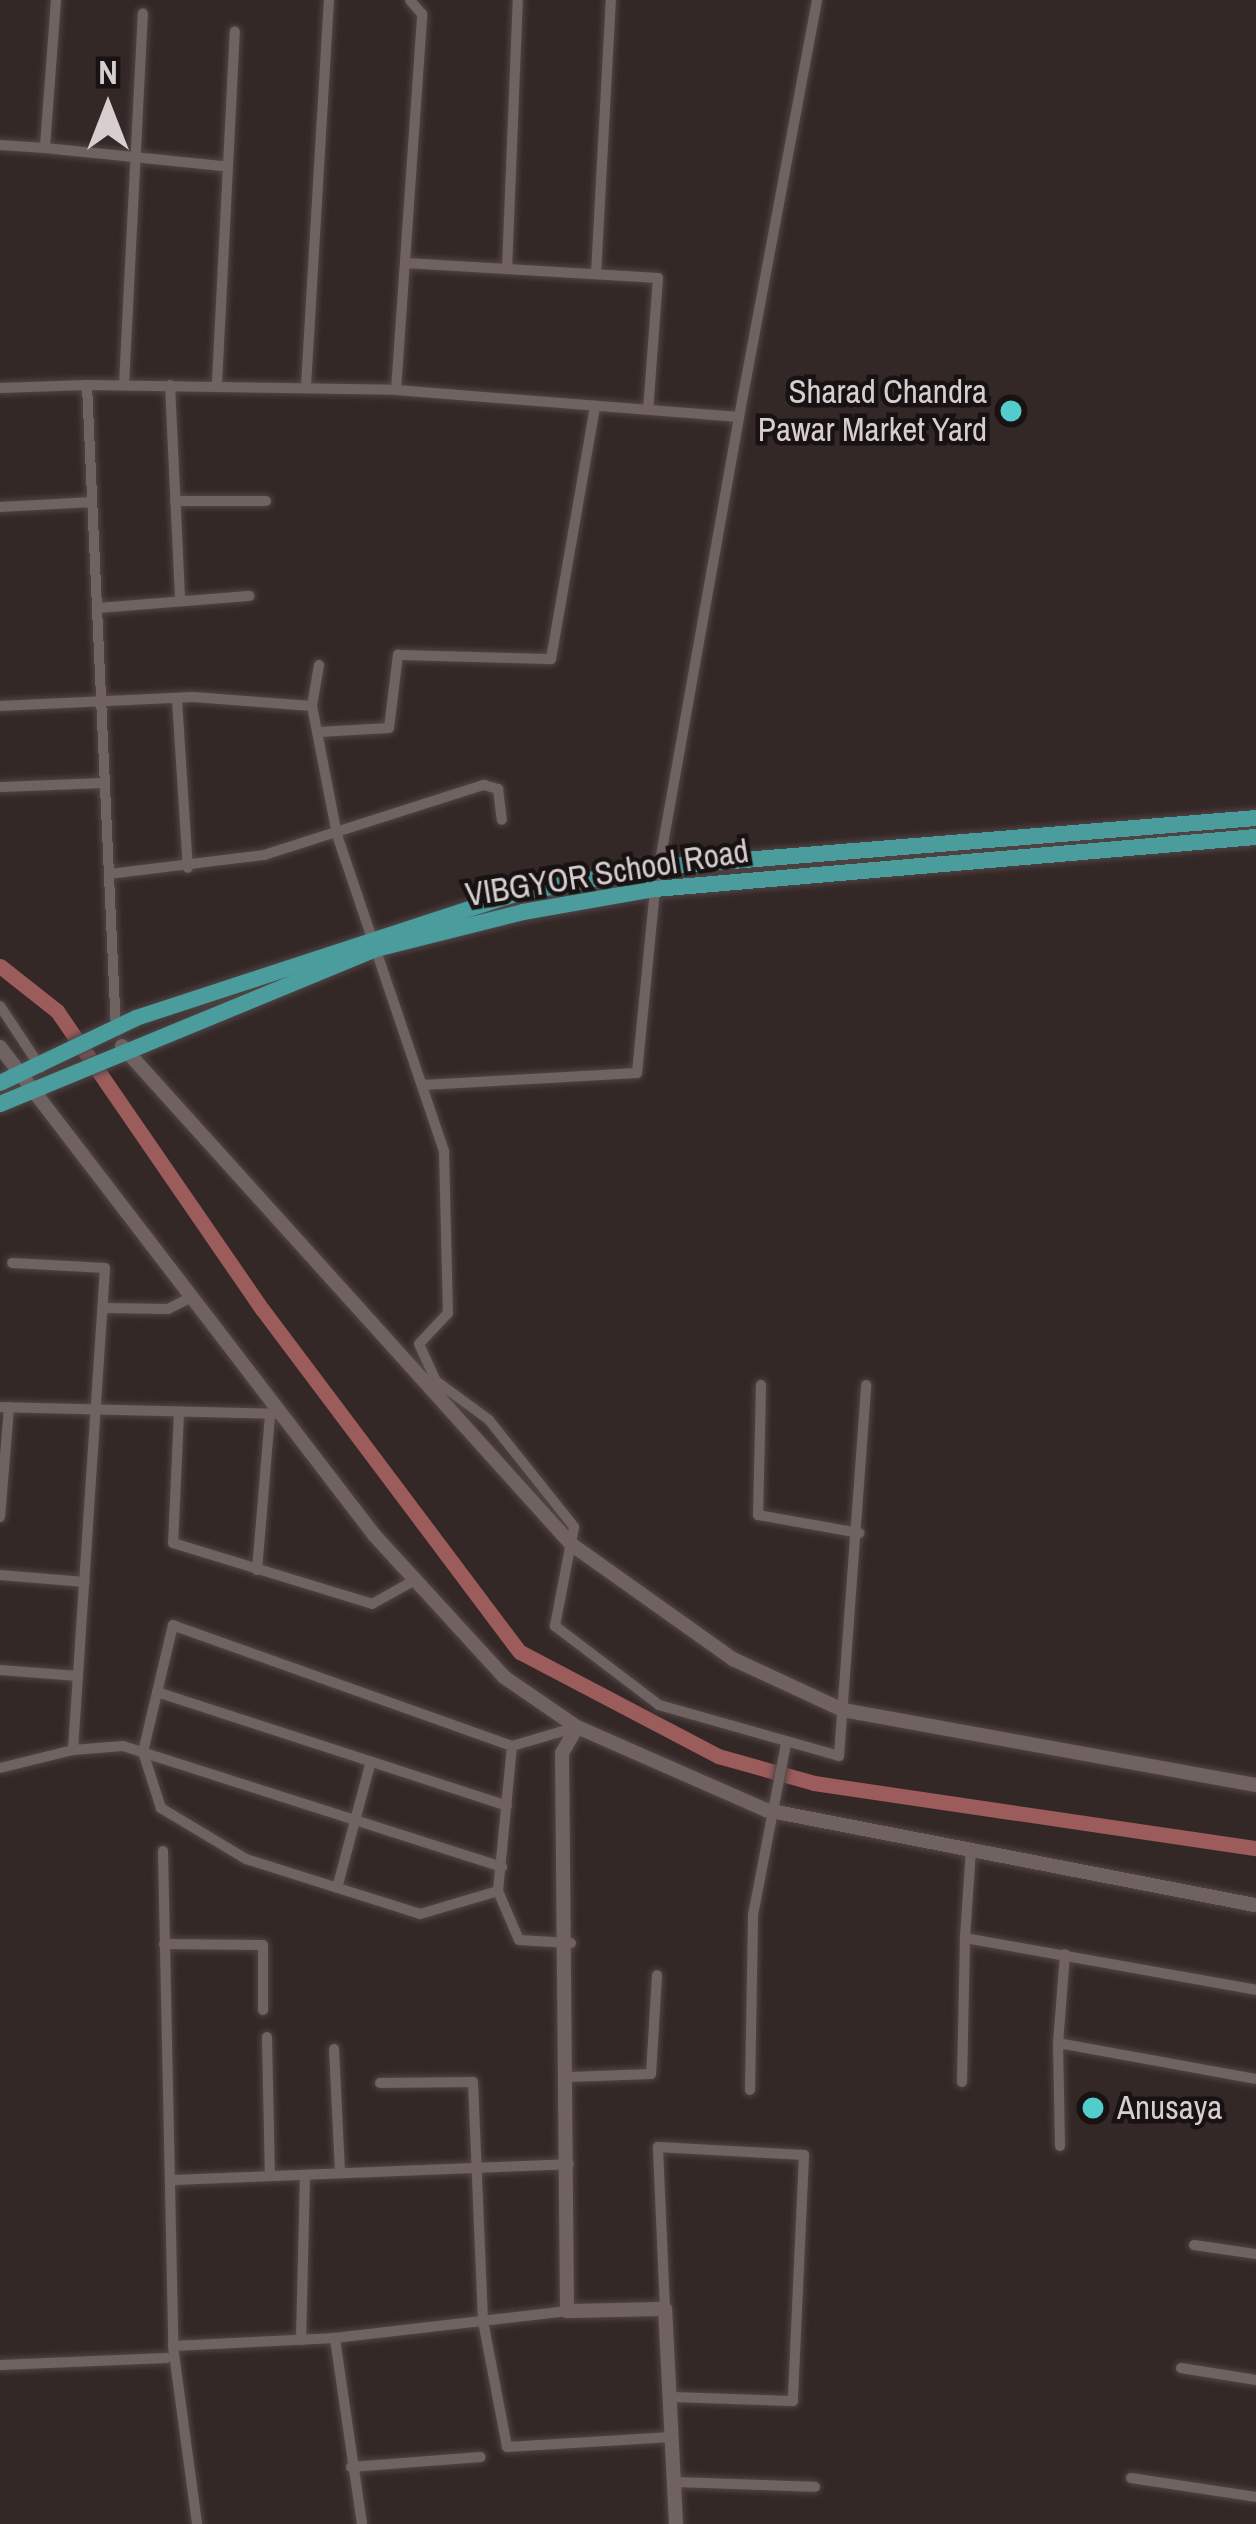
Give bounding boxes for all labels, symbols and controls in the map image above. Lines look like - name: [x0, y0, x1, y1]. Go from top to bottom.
- north arrow: [48, 48, 168, 168]
- text: N: [98, 50, 118, 94]
- place label: Sharad Chandra Pawar Market Yard: [757, 372, 987, 450]
- marker: Sharad Chandra Pawar Market Yard: [998, 398, 1024, 424]
- street label: VIBGYOR School Road: [463, 831, 751, 915]
- place label: Anusaya: [1117, 2088, 1222, 2128]
- marker: Anusaya: [1080, 2095, 1106, 2121]

